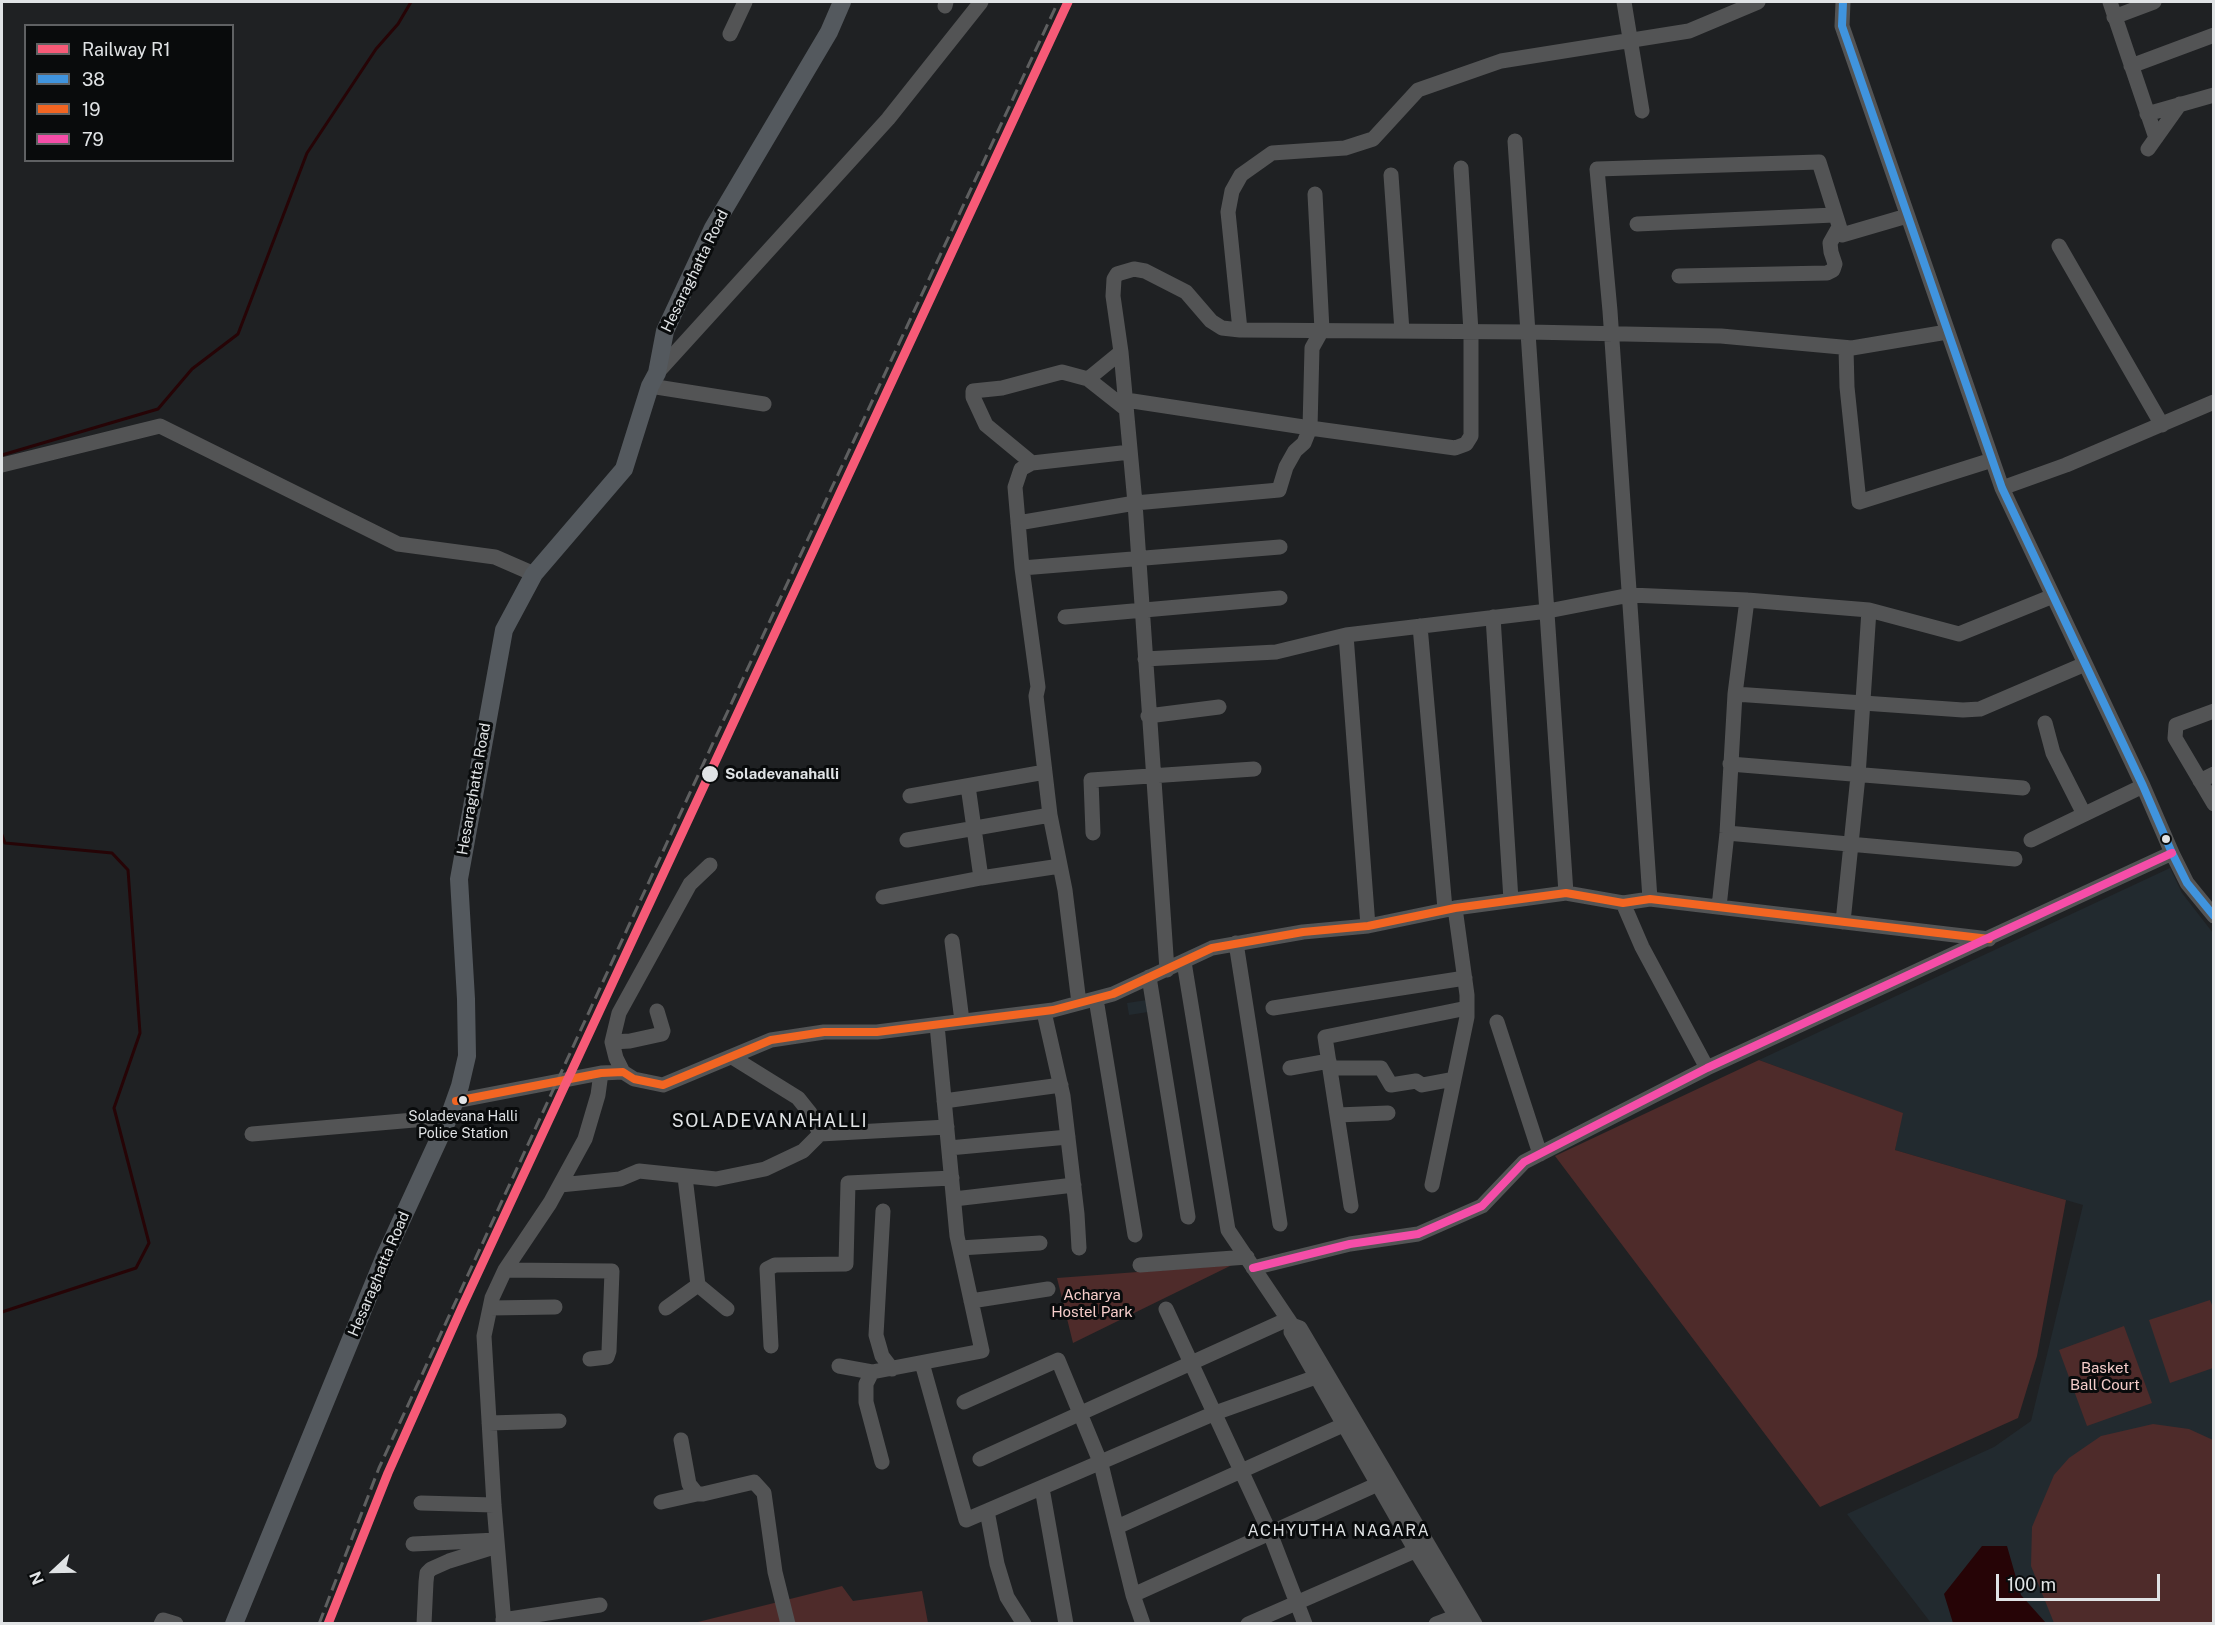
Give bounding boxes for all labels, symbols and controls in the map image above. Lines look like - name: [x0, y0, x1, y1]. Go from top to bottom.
- legend: [24, 24, 234, 162]
- text: Railway R1: [82, 39, 171, 60]
- text: 38: [82, 69, 105, 90]
- text: 19: [82, 99, 101, 120]
- text: 79: [82, 129, 104, 150]
- street label: Hesaraghatta Road: [658, 207, 732, 335]
- street label: Hesaraghatta Road: [454, 722, 494, 856]
- marker: Soladevanahalli: [700, 764, 720, 784]
- place label: Soladevanahalli: [725, 765, 839, 783]
- unlabelled marker: [2160, 833, 2172, 845]
- marker: Soladevana Halli Police Station: [457, 1094, 469, 1106]
- place label: Soladevana Halli Police Station: [408, 1109, 518, 1142]
- district label: SOLADEVANAHALLI: [672, 1110, 868, 1132]
- street label: Hesaraghatta Road: [345, 1209, 413, 1339]
- park label: Acharya Hostel Park: [1051, 1286, 1133, 1321]
- park label: Basket Ball Court: [2070, 1359, 2140, 1394]
- district label: ACHYUTHA NAGARA: [1248, 1521, 1430, 1541]
- north arrow: [24, 1541, 84, 1601]
- scale bar: [1999, 1562, 2162, 1600]
- text: N: [26, 1569, 48, 1587]
- text: 100 m: [2007, 1574, 2056, 1595]

